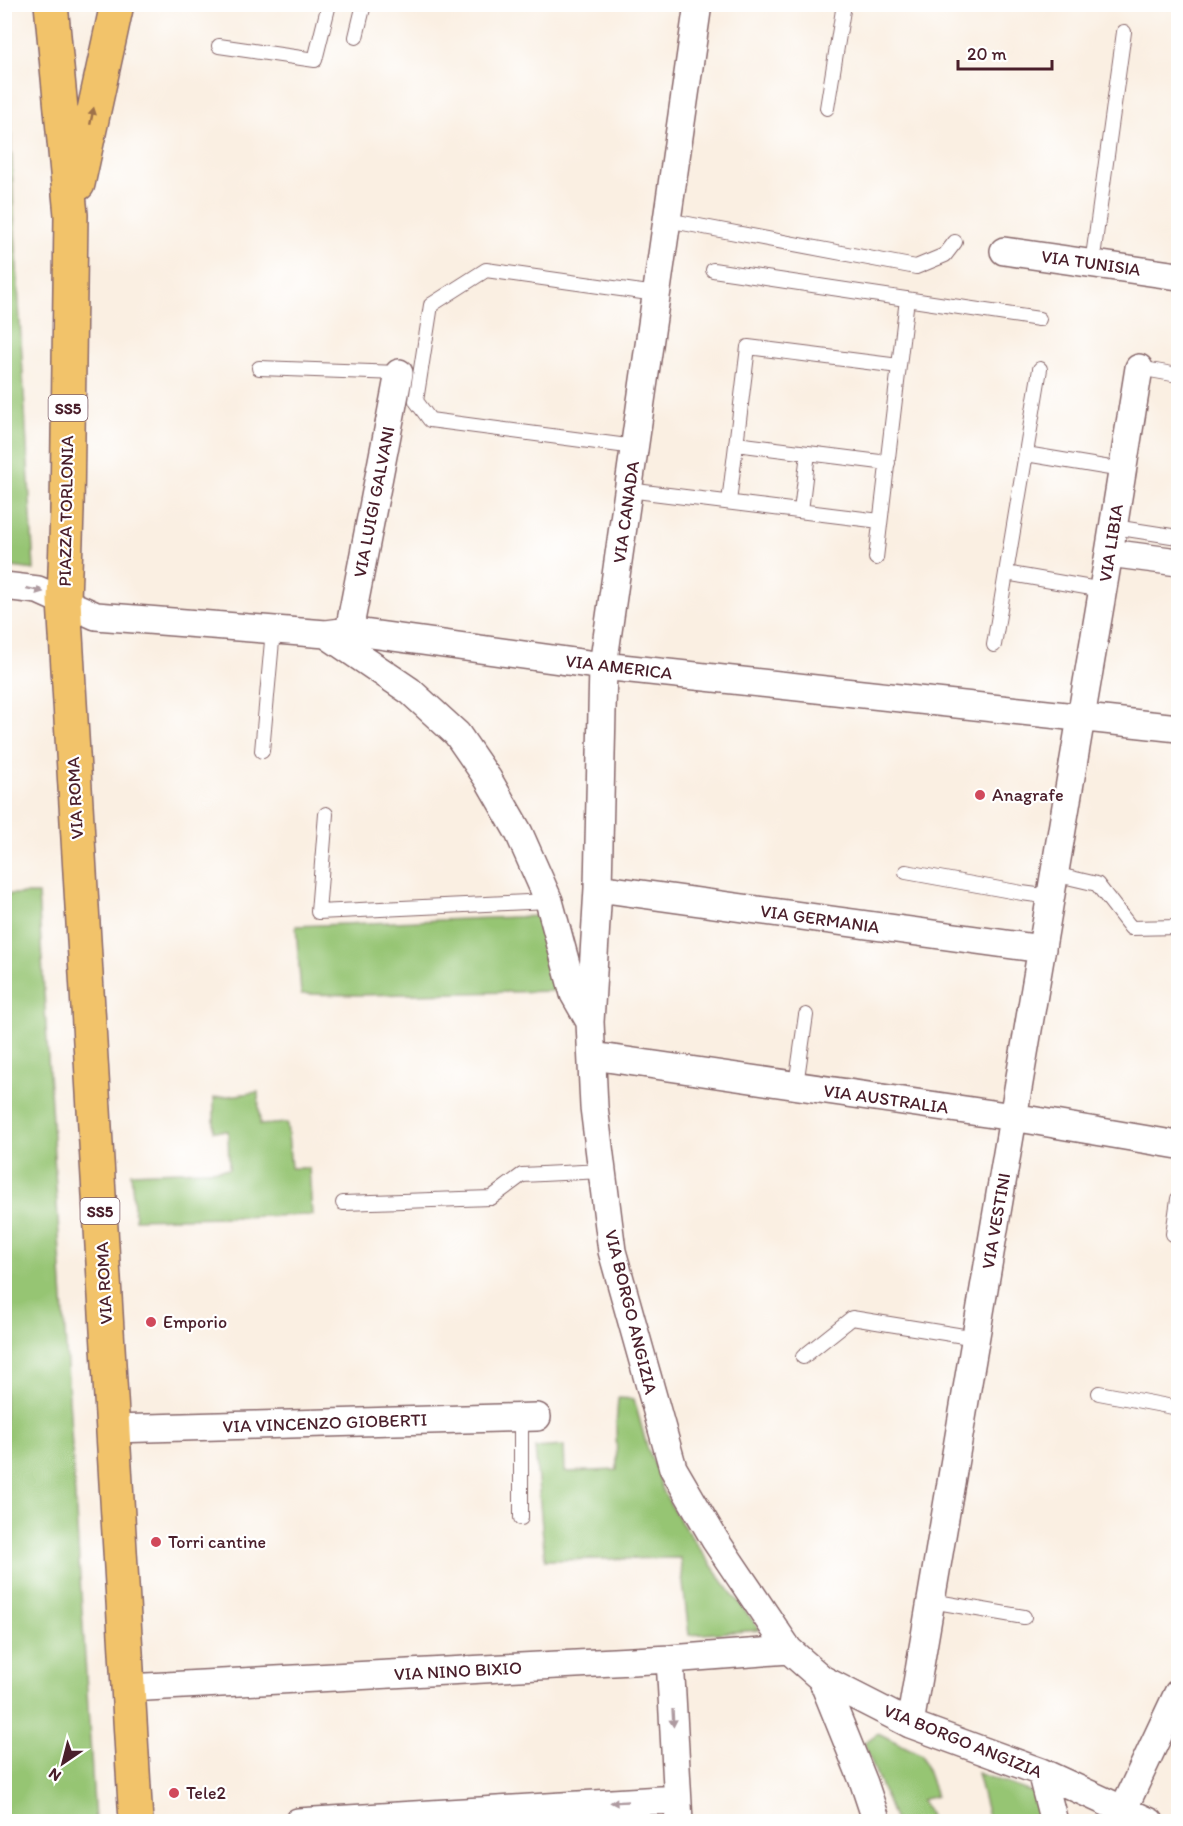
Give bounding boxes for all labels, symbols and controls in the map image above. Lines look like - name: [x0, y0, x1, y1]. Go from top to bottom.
- scale bar: [958, 33, 1052, 71]
- text: 20 m: [967, 43, 1007, 65]
- one-way arrow: [88, 107, 97, 126]
- street label: VIA TUNISIA: [1040, 245, 1143, 281]
- road number: SS5: [48, 395, 88, 421]
- street label: VIA LUIGI GALVANI: [349, 424, 399, 580]
- street label: PIAZZA TORLONIA: [54, 435, 78, 587]
- street label: VIA CANADA: [608, 459, 644, 565]
- street label: VIA LIBIA: [1094, 502, 1128, 584]
- one-way arrow: [26, 586, 44, 596]
- street label: VIA AMERICA: [564, 650, 674, 685]
- street label: VIA ROMA: [62, 756, 88, 840]
- place label: Anagrafe: [992, 784, 1064, 806]
- marker: Anagrafe: [973, 788, 987, 802]
- street label: VIA GERMANIA: [759, 900, 882, 938]
- street label: VIA AUSTRALIA: [822, 1079, 951, 1119]
- street label: VIA VESTINI: [977, 1171, 1015, 1271]
- road number: SS5: [80, 1198, 120, 1224]
- street label: VIA BORGO ANGIZIA: [600, 1227, 662, 1397]
- street label: VIA ROMA: [91, 1241, 117, 1325]
- place label: Emporio: [163, 1311, 227, 1333]
- marker: Emporio: [144, 1315, 158, 1329]
- street label: VIA VINCENZO GIOBERTI: [222, 1408, 428, 1438]
- place label: Torri cantine: [168, 1531, 266, 1553]
- marker: Torri cantine: [149, 1535, 163, 1549]
- street label: VIA NINO BIXIO: [393, 1657, 523, 1685]
- street label: VIA BORGO ANGIZIA: [880, 1699, 1046, 1783]
- one-way arrow: [668, 1708, 678, 1727]
- north arrow: [33, 1733, 93, 1793]
- text: N: [45, 1764, 65, 1786]
- place label: Tele2: [186, 1782, 227, 1804]
- marker: Tele2: [167, 1786, 181, 1800]
- one-way arrow: [610, 1798, 629, 1807]

